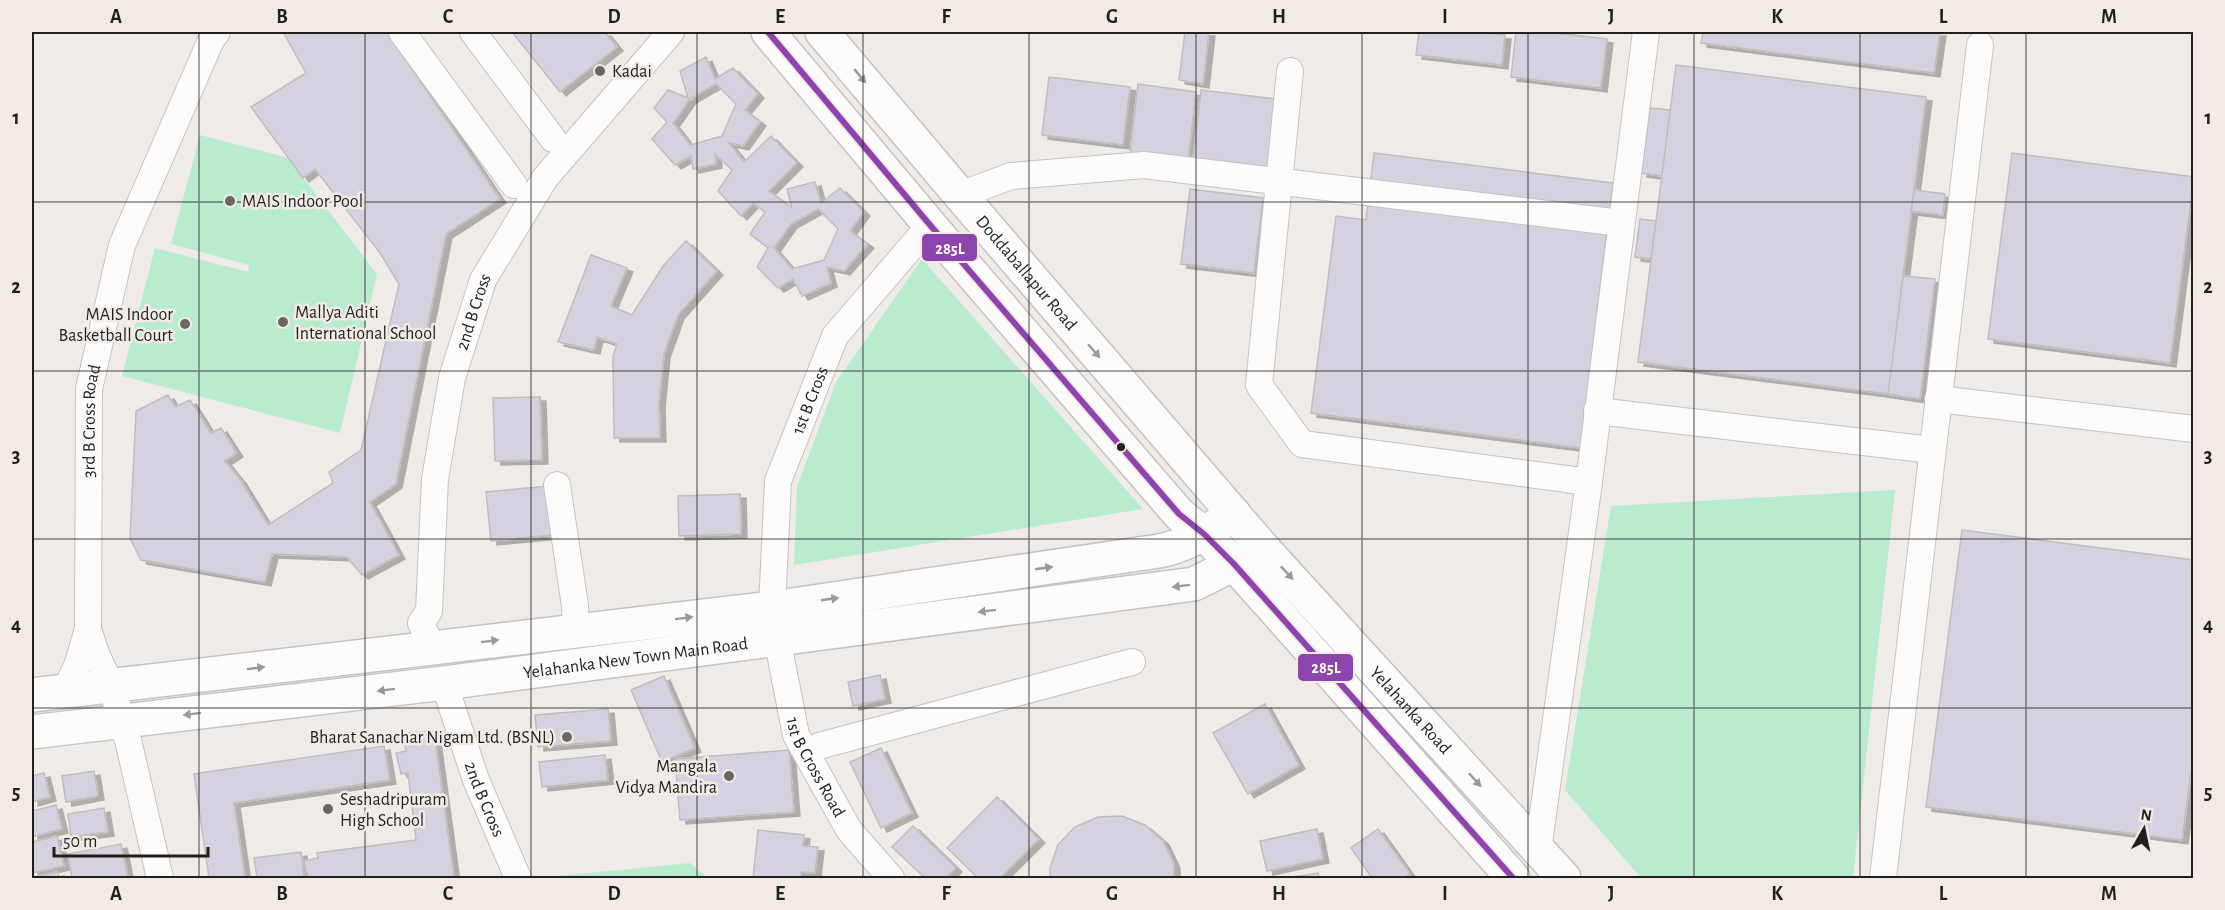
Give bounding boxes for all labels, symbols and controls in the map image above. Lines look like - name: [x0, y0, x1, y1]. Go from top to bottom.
- text: A: [110, 7, 122, 27]
- text: B: [276, 7, 288, 27]
- text: C: [443, 7, 454, 27]
- text: D: [607, 7, 621, 27]
- text: E: [775, 7, 785, 27]
- text: F: [941, 7, 951, 27]
- text: G: [1106, 7, 1118, 27]
- text: H: [1272, 7, 1286, 27]
- text: I: [1442, 7, 1448, 27]
- text: J: [1608, 7, 1614, 27]
- text: K: [1771, 7, 1783, 27]
- text: L: [1939, 7, 1948, 27]
- text: M: [2101, 7, 2117, 27]
- place label: Kadai: [612, 63, 652, 81]
- marker: Kadai: [593, 64, 607, 78]
- one-way arrow: [853, 68, 866, 83]
- text: 1: [12, 108, 20, 128]
- text: 1: [2204, 108, 2212, 128]
- place label: MAIS Indoor Pool: [242, 193, 363, 211]
- marker: MAIS Indoor Pool: [223, 194, 237, 208]
- street label: Doddaballapur Road: [972, 212, 1080, 334]
- line badge: 285L: [921, 233, 978, 262]
- text: 285L: [935, 241, 965, 257]
- street label: 2nd B Cross: [453, 270, 495, 352]
- text: 2: [11, 277, 21, 297]
- text: 2: [2203, 277, 2213, 297]
- place label: Mallya Aditi International School: [295, 304, 436, 343]
- place label: MAIS Indoor Basketball Court: [59, 306, 173, 345]
- marker: Mallya Aditi International School: [276, 315, 290, 329]
- marker: MAIS Indoor Basketball Court: [178, 317, 192, 331]
- one-way arrow: [1087, 343, 1100, 358]
- street label: 3rd B Cross Road: [81, 363, 104, 478]
- street label: 1st B Cross: [789, 364, 832, 437]
- unlabelled marker: [1115, 441, 1127, 453]
- text: 3: [12, 446, 20, 466]
- text: 3: [2204, 446, 2212, 466]
- one-way arrow: [1034, 563, 1053, 572]
- one-way arrow: [1280, 566, 1294, 581]
- one-way arrow: [1171, 581, 1190, 590]
- one-way arrow: [821, 595, 840, 604]
- one-way arrow: [978, 606, 997, 615]
- one-way arrow: [674, 613, 693, 623]
- text: 4: [11, 615, 21, 635]
- text: 4: [2203, 615, 2213, 635]
- street label: Yelahanka New Town Main Road: [522, 635, 749, 682]
- one-way arrow: [481, 636, 500, 646]
- line badge: 285L: [1297, 653, 1354, 682]
- text: 285L: [1311, 660, 1341, 676]
- street label: Yelahanka Road: [1366, 663, 1454, 758]
- one-way arrow: [247, 664, 266, 673]
- one-way arrow: [376, 686, 395, 695]
- one-way arrow: [183, 709, 202, 719]
- street label: 1st B Cross Road: [783, 716, 848, 820]
- place label: Bharat Sanachar Nigam Ltd. (BSNL): [309, 729, 555, 747]
- marker: Bharat Sanachar Nigam Ltd. (BSNL): [560, 730, 574, 744]
- place label: Mangala Vidya Mandira: [615, 758, 717, 797]
- street label: 2nd B Cross: [461, 760, 507, 840]
- marker: Mangala Vidya Mandira: [722, 769, 736, 783]
- one-way arrow: [1468, 772, 1481, 787]
- text: 5: [12, 783, 20, 803]
- text: 5: [2204, 783, 2212, 803]
- place label: Seshadripuram High School: [340, 791, 447, 830]
- north arrow: [2114, 799, 2174, 859]
- marker: Seshadripuram High School: [321, 802, 335, 816]
- text: N: [2139, 806, 2153, 824]
- scale bar: [54, 820, 208, 858]
- text: 50 m: [63, 833, 97, 851]
- text: A: [110, 884, 122, 904]
- text: B: [276, 884, 288, 904]
- text: C: [443, 884, 454, 904]
- text: D: [607, 884, 621, 904]
- text: E: [775, 884, 785, 904]
- text: F: [941, 884, 951, 904]
- text: G: [1106, 884, 1118, 904]
- text: H: [1272, 884, 1286, 904]
- text: I: [1442, 884, 1448, 904]
- text: J: [1608, 884, 1614, 904]
- text: K: [1771, 884, 1783, 904]
- text: L: [1939, 884, 1948, 904]
- text: M: [2101, 884, 2117, 904]

